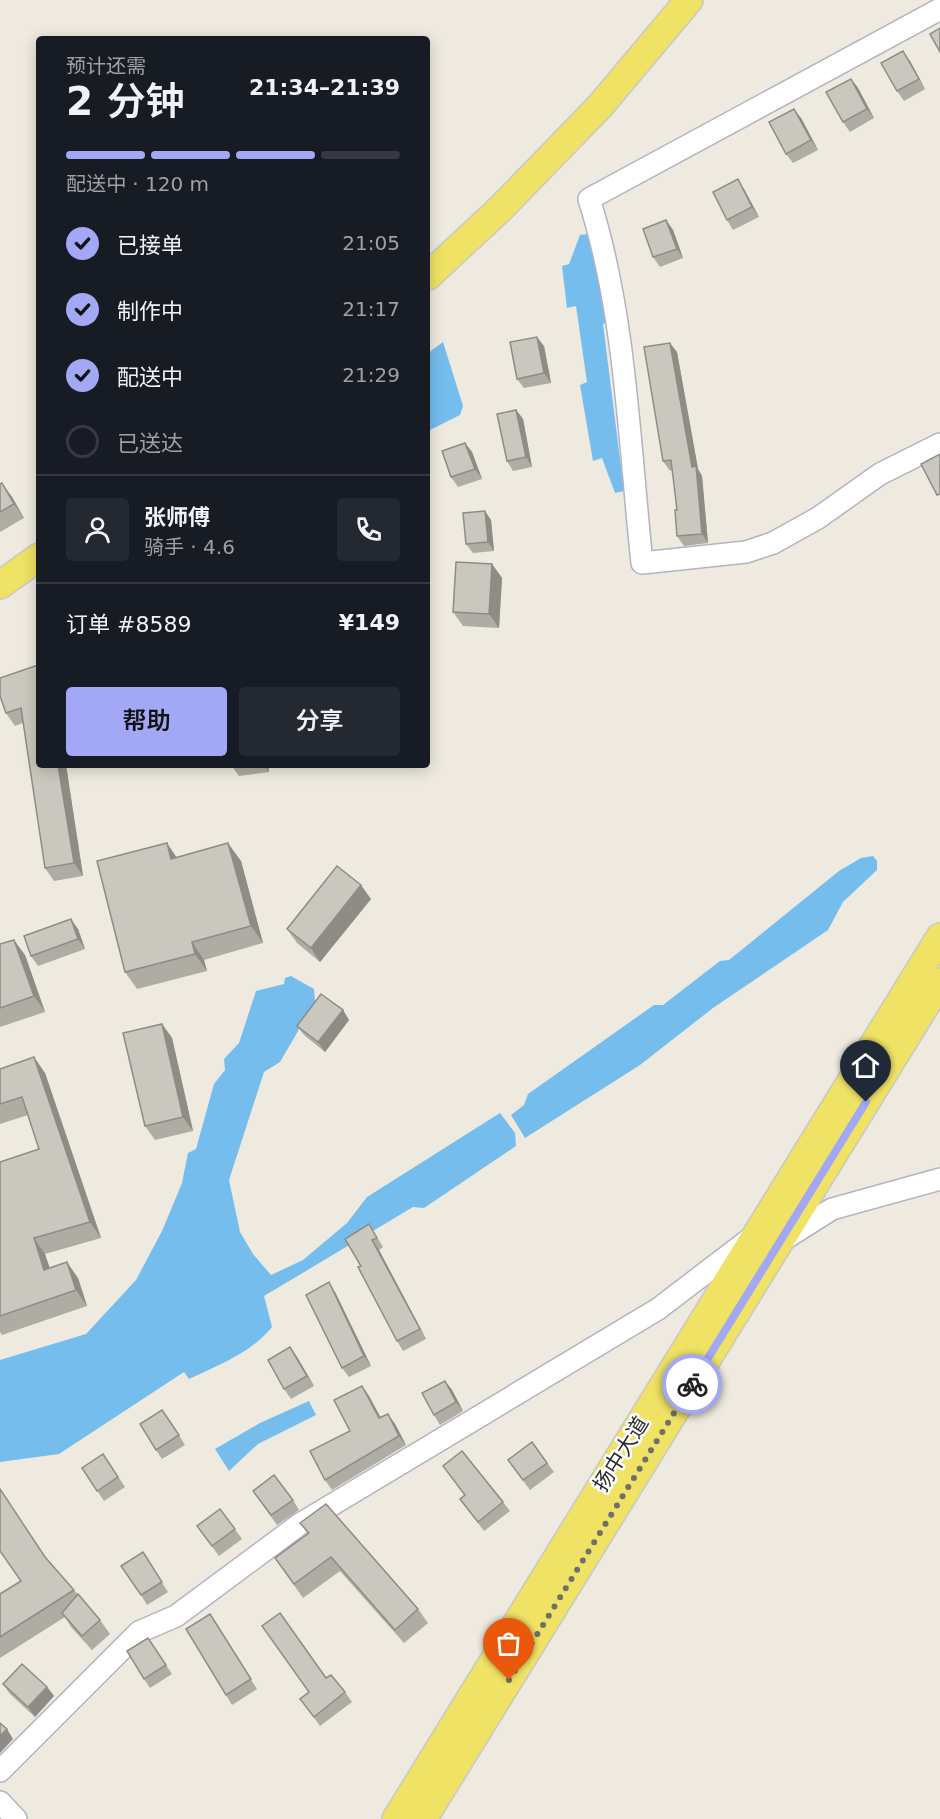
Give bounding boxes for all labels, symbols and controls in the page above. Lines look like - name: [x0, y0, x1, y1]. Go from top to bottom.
- text: 预计还需: [66, 54, 146, 78]
- text: 21:34–21:39: [249, 75, 400, 100]
- text: 2 分钟: [66, 79, 185, 124]
- text: 配送中 · 120 m: [66, 172, 209, 196]
- icon: check: [66, 227, 99, 260]
- text: 21:05: [342, 231, 400, 255]
- text: 已接单: [117, 233, 183, 258]
- icon: check: [66, 293, 99, 326]
- text: 21:17: [342, 297, 400, 321]
- text: 制作中: [117, 299, 183, 324]
- icon: check: [66, 359, 99, 392]
- text: 21:29: [342, 363, 400, 387]
- text: 配送中: [117, 365, 183, 390]
- text: 已送达: [117, 431, 183, 456]
- button: person: [66, 498, 129, 561]
- button: phone: [337, 498, 400, 561]
- text: 张师傅: [144, 505, 210, 530]
- text: 骑手 · 4.6: [144, 535, 235, 559]
- text: ¥149: [339, 610, 400, 635]
- text: 订单 #8589: [66, 612, 191, 637]
- button: 帮助: [66, 687, 227, 756]
- button: 分享: [239, 687, 400, 756]
- pin: [840, 1040, 891, 1102]
- icon: home: [849, 1049, 882, 1082]
- courier: [662, 1354, 722, 1414]
- icon: bike: [676, 1368, 709, 1401]
- street label: 扬中大道: [589, 1412, 653, 1496]
- pin: [483, 1618, 534, 1680]
- icon: bag: [492, 1627, 525, 1660]

